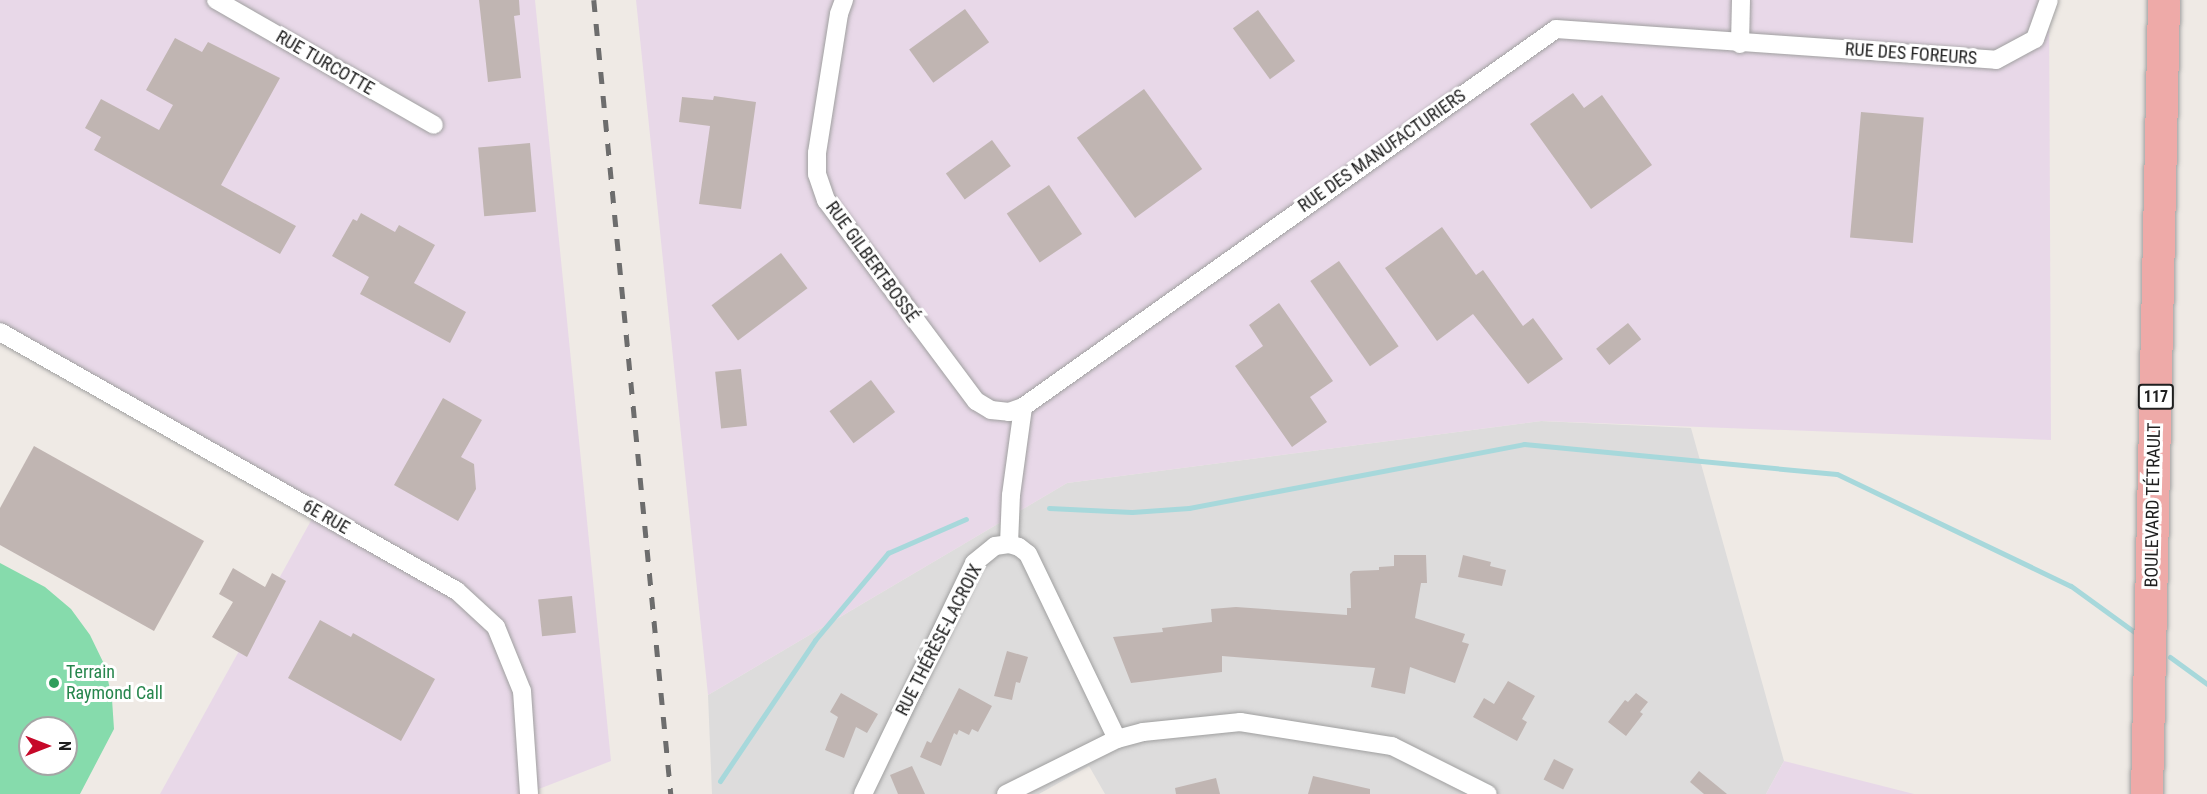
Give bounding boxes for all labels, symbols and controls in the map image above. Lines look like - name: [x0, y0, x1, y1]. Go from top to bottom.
- street label: RUE TURCOTTE: [272, 26, 378, 100]
- street label: RUE DES FOREURS: [1844, 39, 1978, 69]
- street label: RUE DES MANUFACTURIERS: [1294, 85, 1470, 217]
- street label: RUE GILBERT-BOSSÉ: [821, 197, 923, 327]
- road number: 117: [2136, 384, 2176, 410]
- street label: BOULEVARD TÉTRAULT: [2141, 422, 2165, 588]
- street label: 6E RUE: [299, 495, 353, 539]
- street label: RUE THÉRÈSE-LACROIX: [891, 560, 987, 720]
- place label: Terrain Raymond Call: [66, 662, 163, 704]
- marker: Terrain Raymond Call: [47, 676, 61, 690]
- north arrow: [18, 716, 78, 776]
- text: N: [55, 741, 74, 751]

